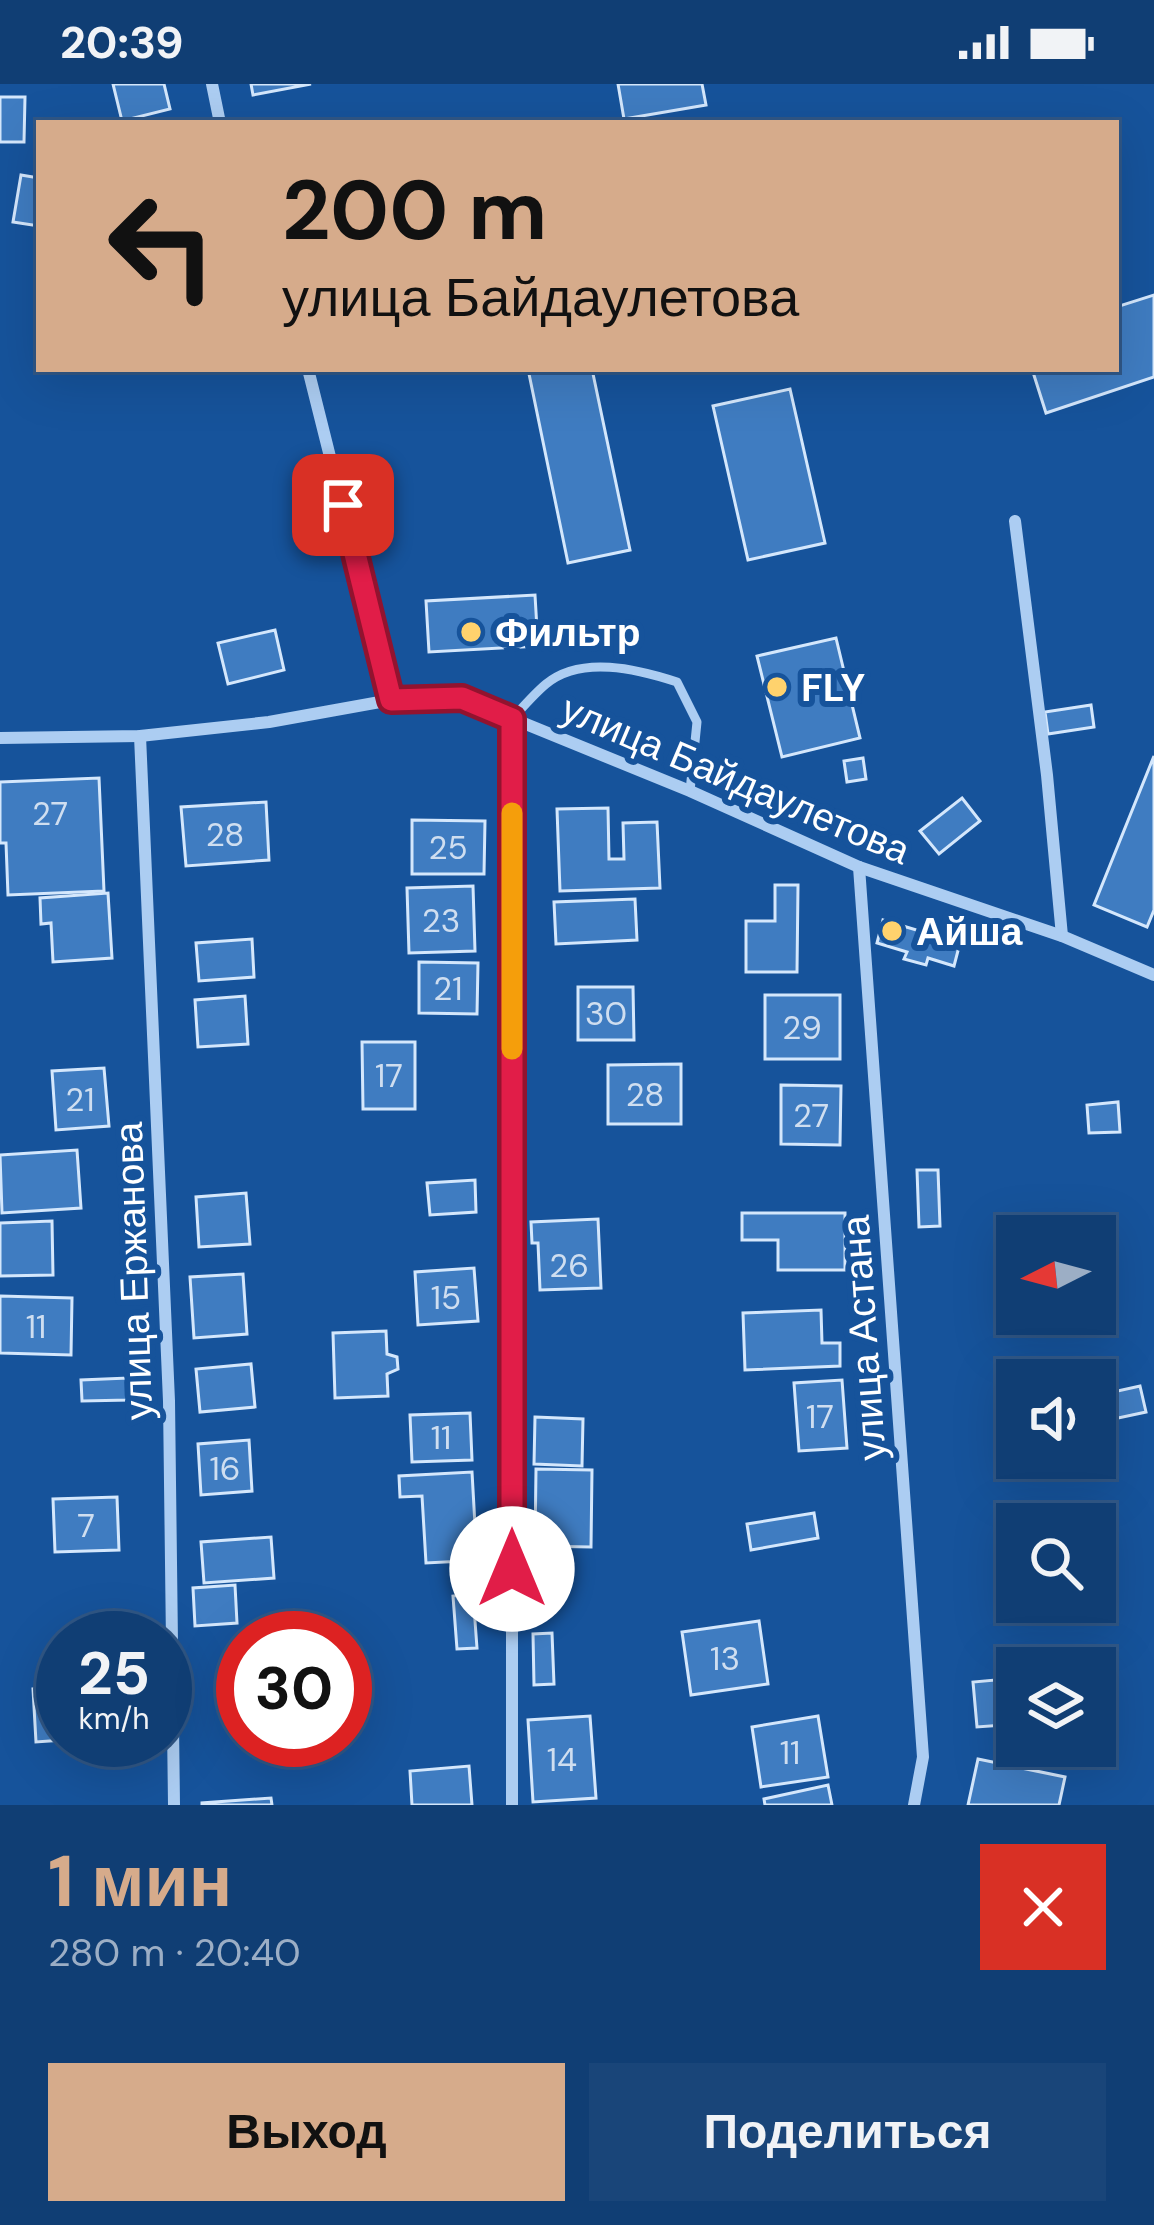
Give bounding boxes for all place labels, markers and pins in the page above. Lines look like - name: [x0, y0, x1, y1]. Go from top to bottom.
- pin: [292, 454, 394, 556]
- place label: Фильтр: [495, 607, 641, 658]
- marker: Фильтр: [458, 619, 484, 645]
- place label: FLY: [801, 662, 866, 713]
- marker: FLY: [764, 674, 790, 700]
- place label: Айша: [916, 906, 1023, 957]
- marker: Айша: [879, 918, 905, 944]

